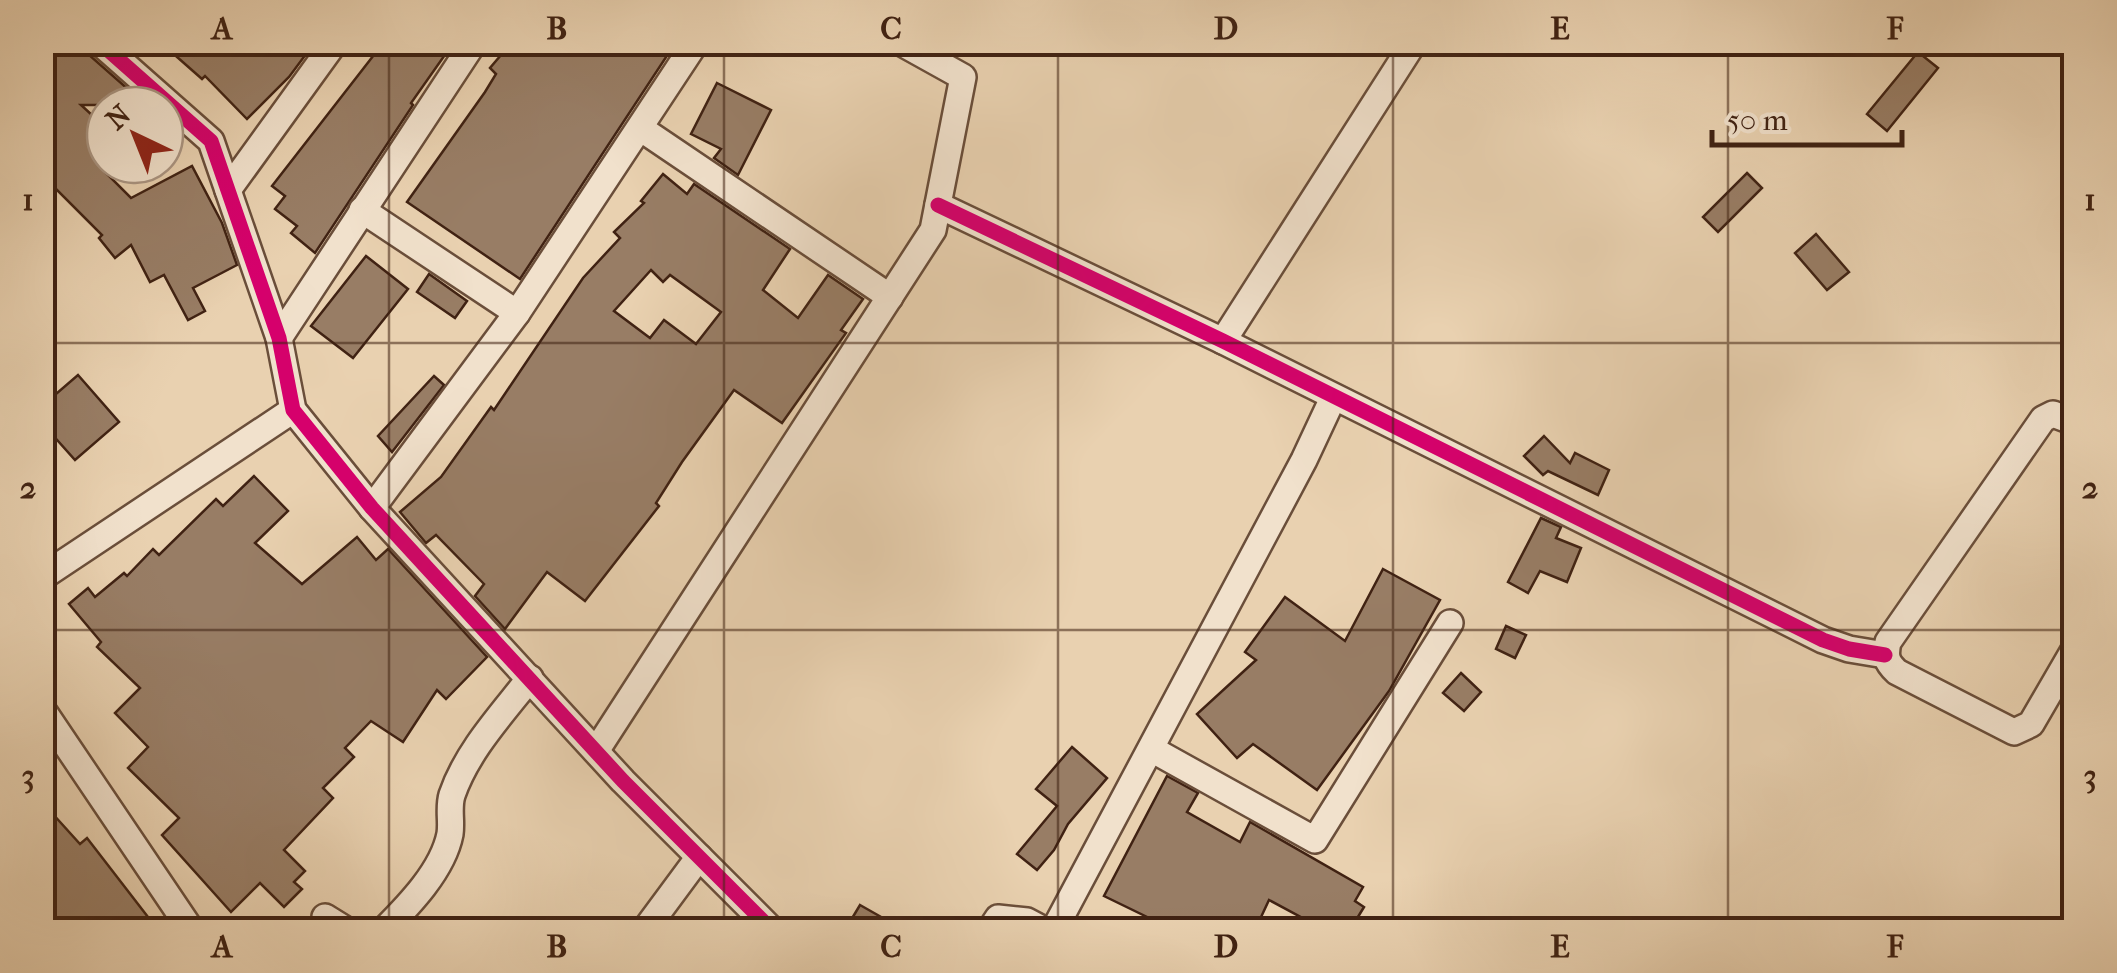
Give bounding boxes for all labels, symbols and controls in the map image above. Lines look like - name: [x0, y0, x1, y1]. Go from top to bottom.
- text: A: [210, 10, 234, 47]
- text: B: [547, 10, 567, 47]
- text: C: [880, 10, 902, 47]
- text: D: [1214, 10, 1238, 47]
- text: E: [1550, 10, 1570, 47]
- text: F: [1886, 10, 1904, 47]
- north arrow: [85, 85, 185, 185]
- scale bar: [1712, 85, 1902, 147]
- text: N: [99, 97, 138, 136]
- text: 50 m: [1727, 103, 1788, 138]
- text: 1: [22, 181, 34, 218]
- text: 1: [2084, 181, 2096, 218]
- text: 2: [20, 469, 36, 506]
- text: 2: [2082, 469, 2098, 506]
- text: 3: [21, 757, 35, 794]
- text: 3: [2083, 757, 2097, 794]
- text: A: [210, 928, 234, 965]
- text: B: [547, 928, 567, 965]
- text: C: [880, 928, 902, 965]
- text: D: [1214, 928, 1238, 965]
- text: E: [1550, 928, 1570, 965]
- text: F: [1886, 928, 1904, 965]

